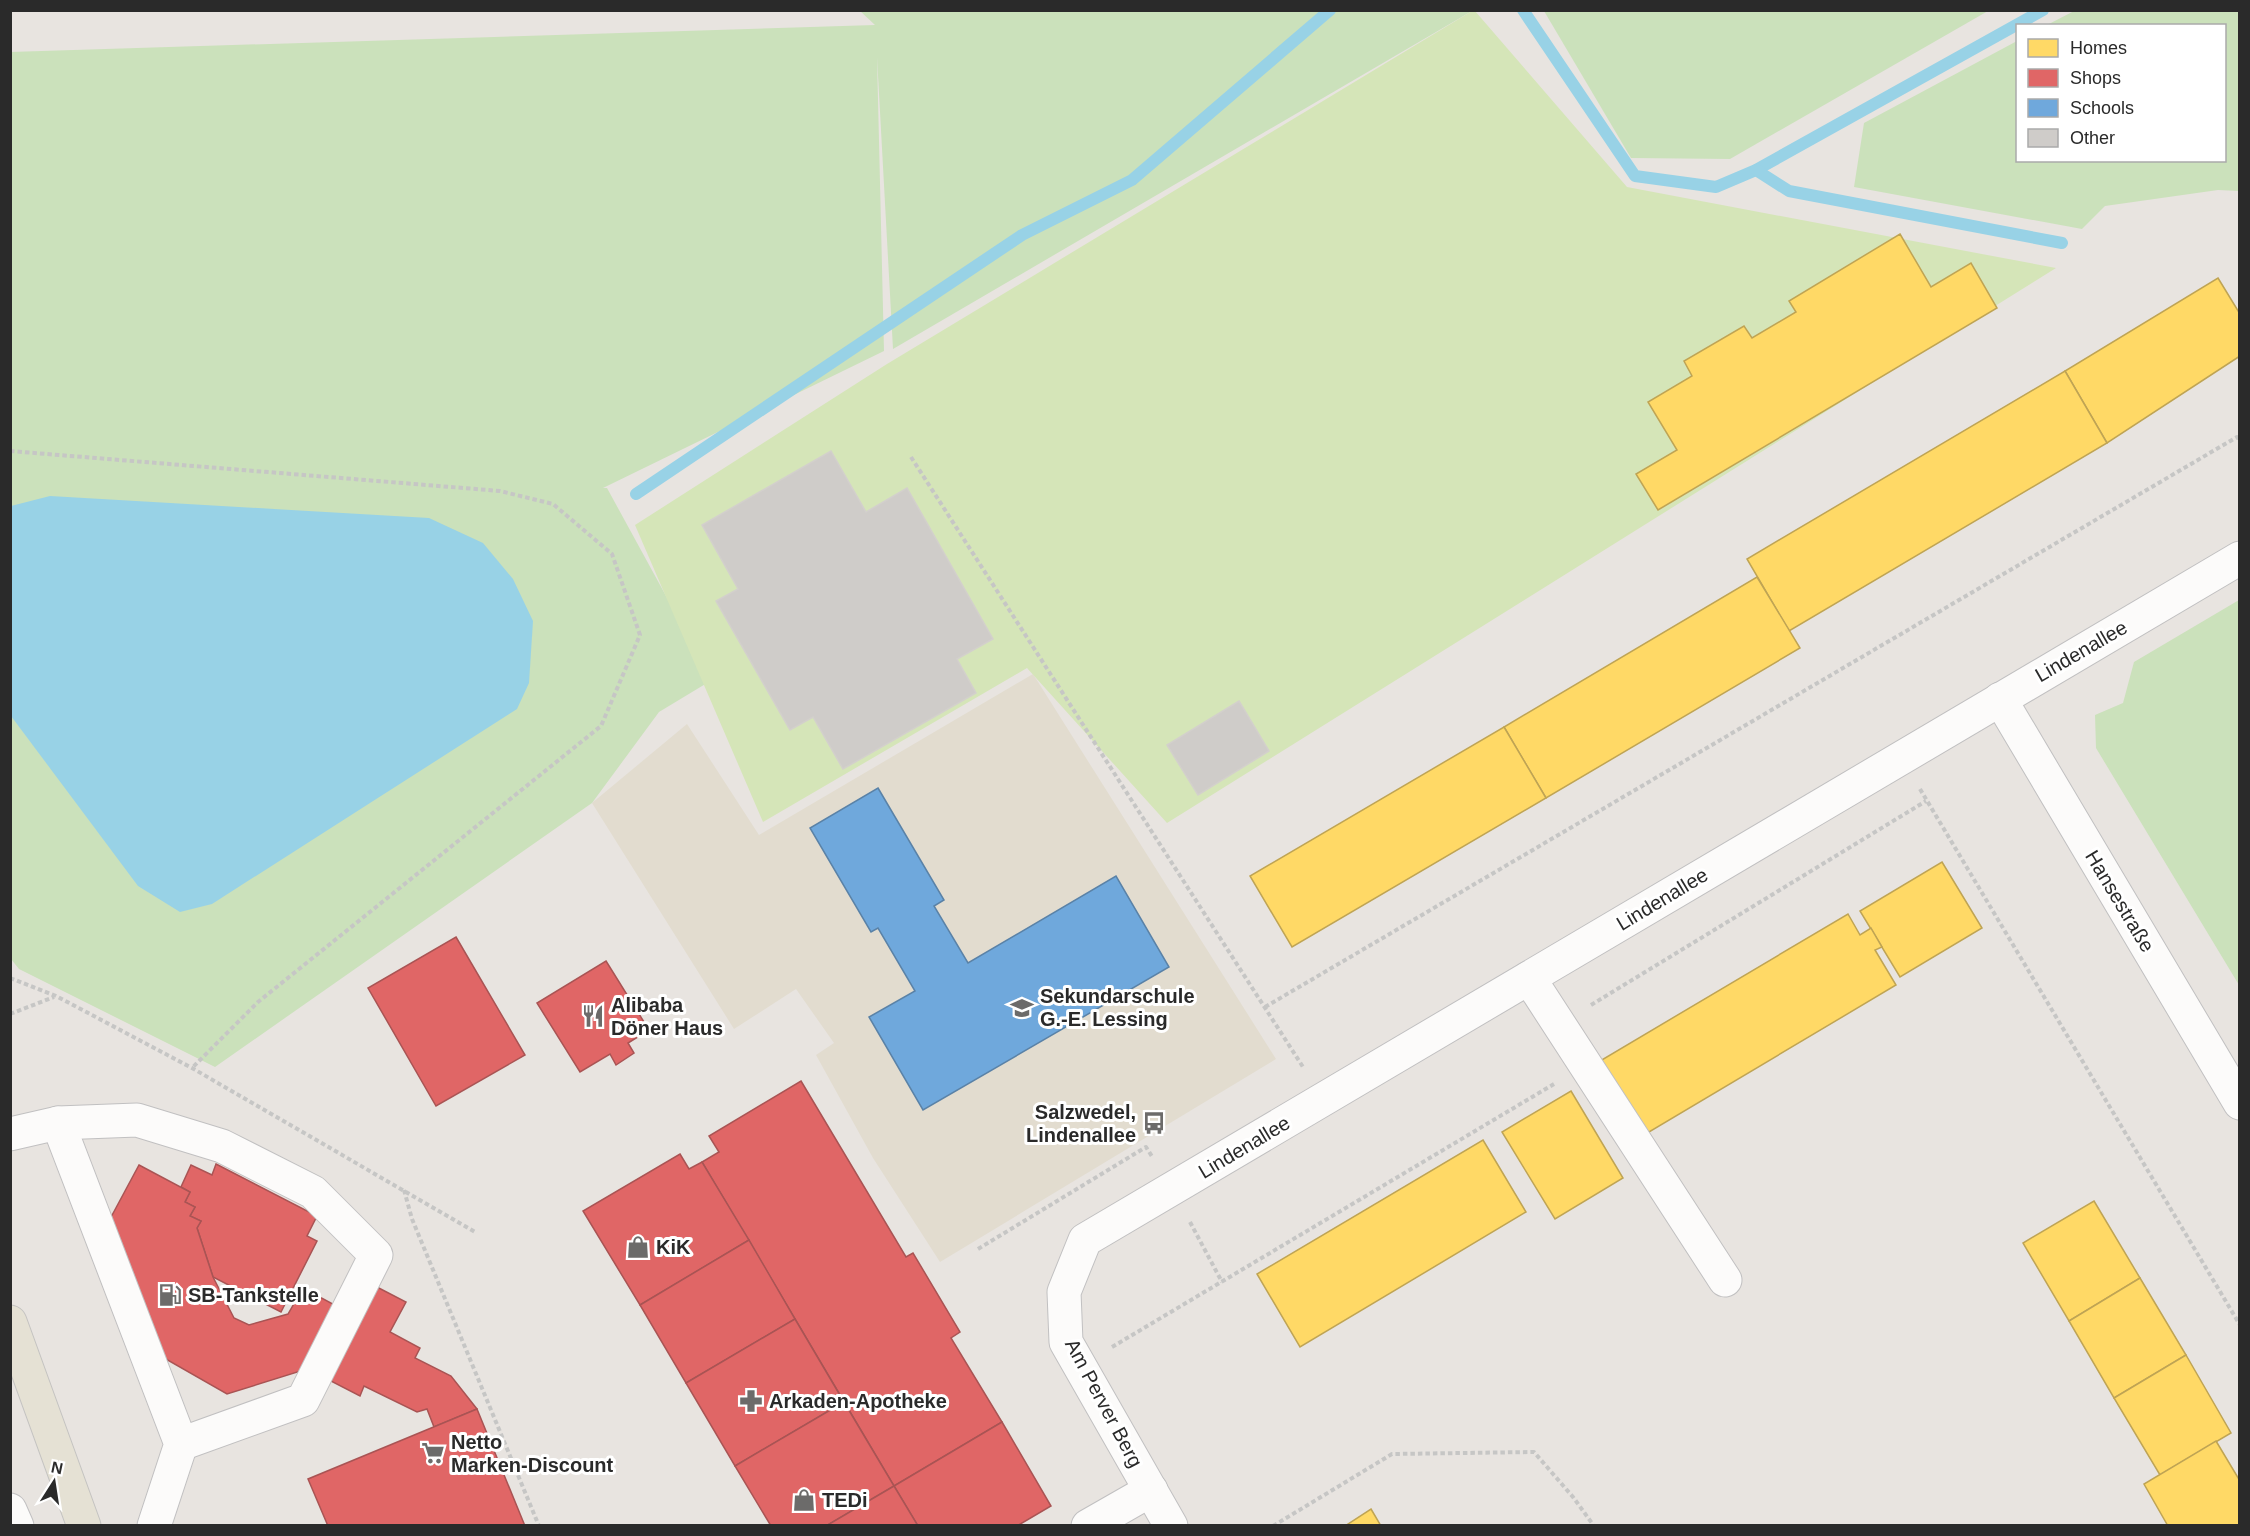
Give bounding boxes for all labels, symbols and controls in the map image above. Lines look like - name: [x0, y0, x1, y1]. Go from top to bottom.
- legend: [2016, 24, 2226, 162]
- text: Homes: [2070, 38, 2127, 58]
- text: Shops: [2070, 68, 2121, 88]
- text: Schools: [2070, 98, 2134, 118]
- text: Other: [2070, 128, 2115, 148]
- street label: Lindenallee: [2031, 616, 2131, 686]
- street label: Hansestraße: [2081, 846, 2159, 956]
- street label: Lindenallee: [1612, 863, 1712, 935]
- place label: Sekundarschule G.-E. Lessing: [1040, 985, 1195, 1030]
- place label: Alibaba Döner Haus: [611, 994, 723, 1039]
- school or university icon: Sekundarschule G.-E. Lessing: [1009, 995, 1035, 1021]
- restaurant icon: Alibaba Döner Haus: [580, 1003, 606, 1029]
- place label: Salzwedel, Lindenallee: [1026, 1101, 1136, 1146]
- bus stop icon: Salzwedel, Lindenallee: [1141, 1110, 1167, 1136]
- street label: Lindenallee: [1194, 1111, 1294, 1183]
- shop icon: KiK: [625, 1234, 651, 1260]
- place label: KiK: [656, 1236, 691, 1258]
- fuel station icon: SB-Tankstelle: [157, 1282, 183, 1308]
- place label: SB-Tankstelle: [188, 1284, 319, 1306]
- street label: Am Perver Berg: [1061, 1335, 1147, 1471]
- pharmacy icon: Arkaden-Apotheke: [738, 1388, 764, 1414]
- place label: Arkaden-Apotheke: [769, 1390, 947, 1412]
- place label: Netto Marken-Discount: [451, 1431, 614, 1476]
- supermarket icon: Netto Marken-Discount: [420, 1440, 446, 1466]
- north arrow: [24, 1452, 84, 1512]
- text: N: [50, 1458, 64, 1477]
- shop icon: TEDi: [791, 1487, 817, 1513]
- place label: TEDi: [822, 1489, 868, 1511]

